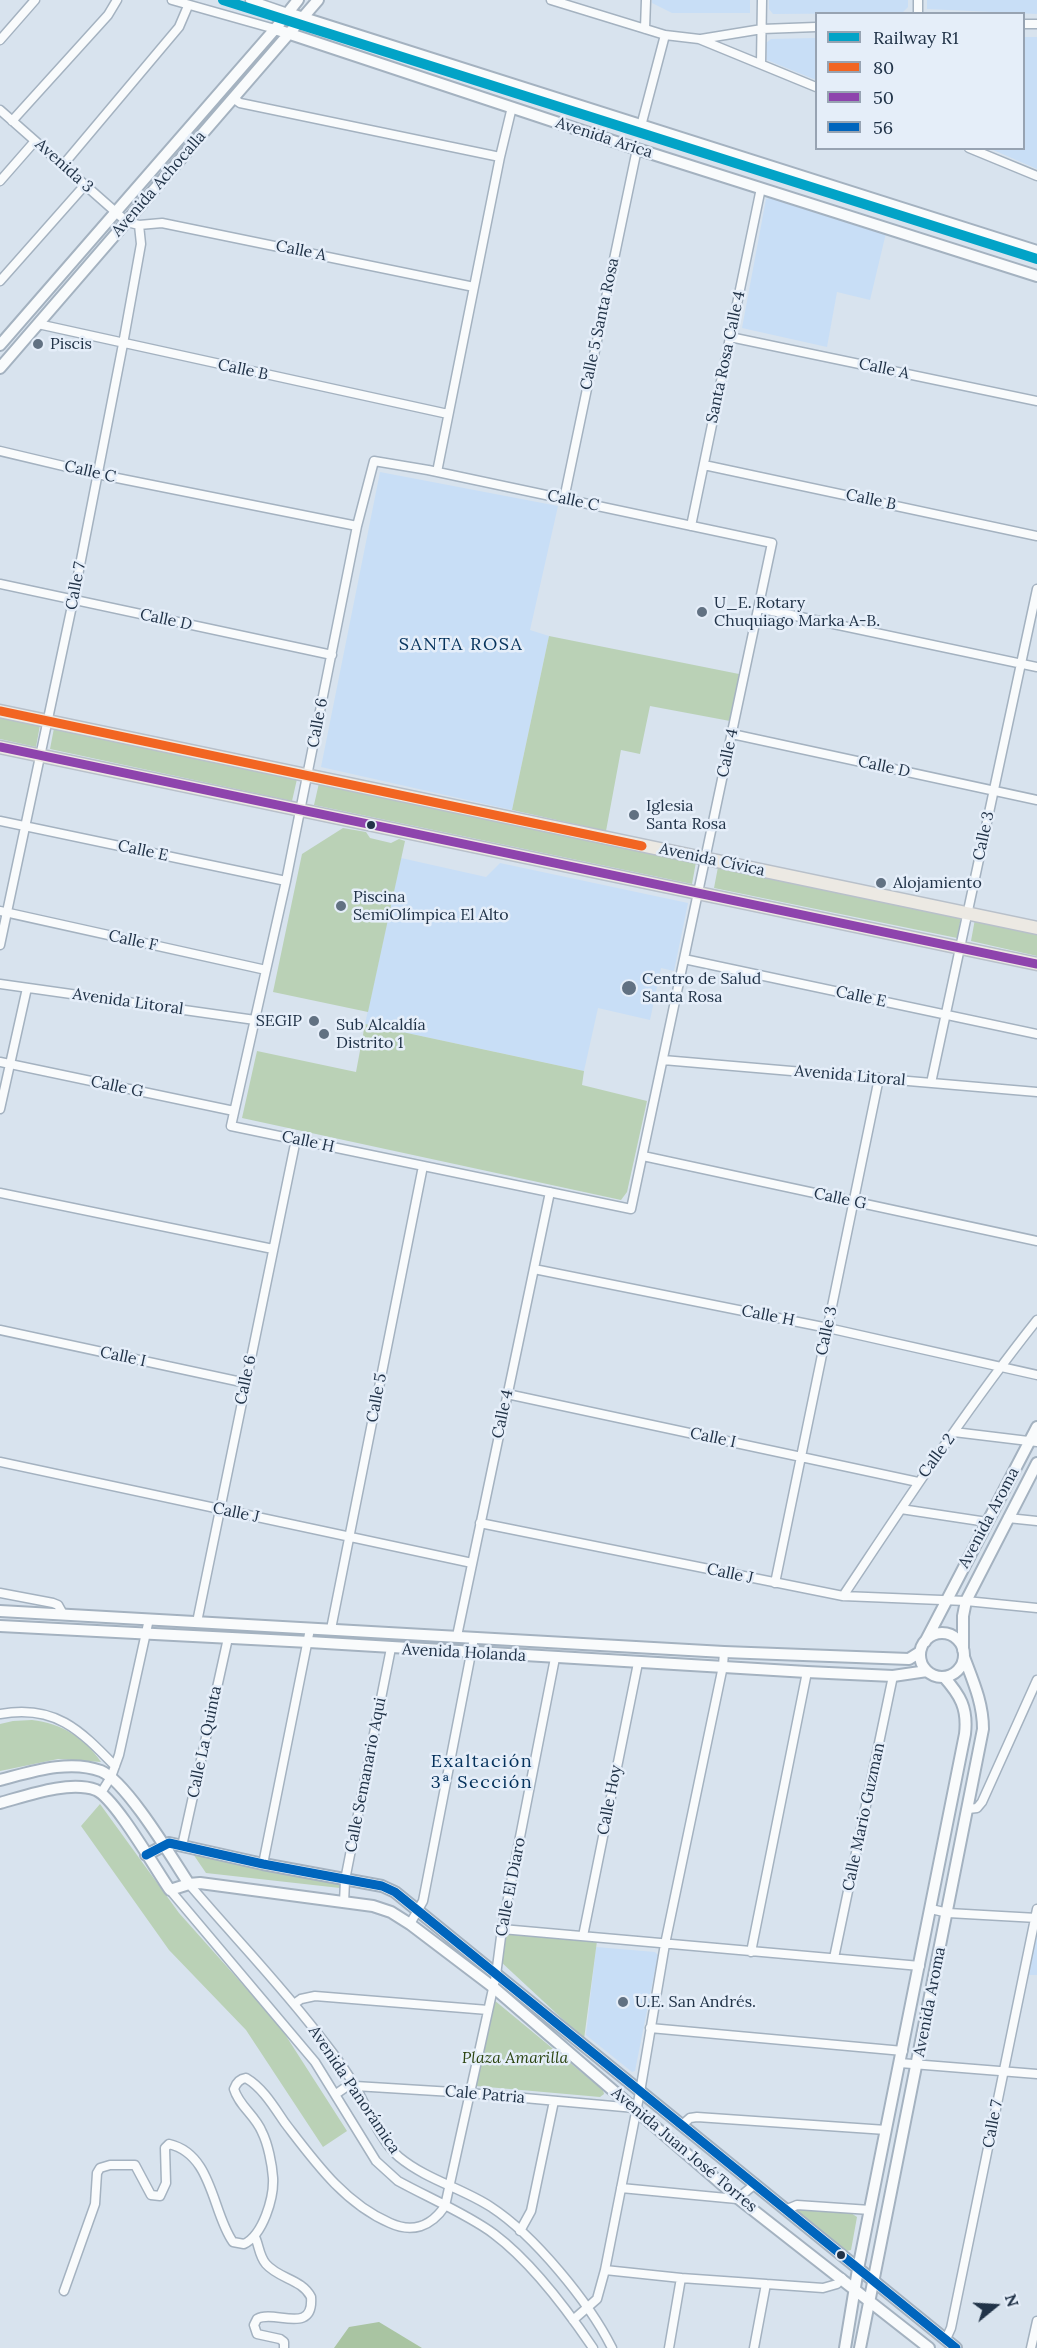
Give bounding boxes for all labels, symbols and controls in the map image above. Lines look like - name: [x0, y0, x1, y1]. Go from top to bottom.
- legend: [815, 12, 1025, 150]
- text: Railway R1: [873, 26, 959, 49]
- text: 80: [873, 56, 894, 79]
- text: 50: [873, 86, 894, 109]
- street label: Avenida Arica: [553, 113, 655, 163]
- text: 56: [873, 116, 893, 139]
- street label: Avenida Achocalla: [108, 127, 210, 241]
- street label: Avenida 3: [31, 135, 97, 197]
- street label: Calle A: [274, 237, 328, 265]
- street label: Calle 5 Santa Rosa: [577, 256, 623, 392]
- street label: Santa Rosa Calle 4: [703, 289, 749, 425]
- place label: Piscis: [50, 334, 92, 354]
- marker: Piscis: [31, 337, 45, 351]
- street label: Calle A: [857, 354, 911, 384]
- street label: Calle B: [216, 355, 270, 385]
- street label: Calle C: [62, 457, 118, 487]
- street label: Calle B: [844, 485, 898, 515]
- street label: Calle C: [545, 486, 601, 516]
- street label: Calle 7: [62, 560, 90, 612]
- place label: U_E. Rotary Chuquiago Marka A-B.: [714, 593, 880, 631]
- street label: Calle D: [138, 605, 194, 635]
- marker: U_E. Rotary Chuquiago Marka A-B.: [695, 605, 709, 619]
- district label: SANTA ROSA: [399, 634, 523, 656]
- street label: Calle 6: [304, 696, 332, 750]
- street label: Calle 4: [713, 727, 743, 779]
- street label: Calle D: [856, 752, 912, 782]
- place label: Iglesia Santa Rosa: [646, 796, 727, 834]
- marker: Iglesia Santa Rosa: [627, 808, 641, 822]
- street label: Calle 3: [969, 810, 999, 862]
- unlabelled marker: [365, 819, 377, 831]
- street label: Calle E: [116, 836, 170, 866]
- street label: Avenida Cívica: [657, 839, 767, 881]
- place label: Alojamiento: [893, 873, 982, 893]
- marker: Alojamiento: [874, 876, 888, 890]
- place label: Piscina SemiOlímpica El Alto: [353, 887, 509, 925]
- marker: Piscina SemiOlímpica El Alto: [334, 899, 348, 913]
- street label: Calle F: [107, 926, 159, 956]
- place label: Centro de Salud Santa Rosa: [642, 969, 761, 1007]
- marker: Centro de Salud Santa Rosa: [620, 979, 638, 997]
- street label: Calle E: [834, 982, 888, 1012]
- street label: Avenida Litoral: [71, 985, 185, 1019]
- place label: SEGIP: [256, 1011, 302, 1031]
- marker: SEGIP: [307, 1014, 321, 1028]
- place label: Sub Alcaldía Distrito 1: [336, 1015, 426, 1053]
- marker: Sub Alcaldía Distrito 1: [317, 1027, 331, 1041]
- street label: Avenida Litoral: [794, 1062, 906, 1090]
- street label: Calle G: [89, 1072, 145, 1102]
- street label: Calle H: [280, 1127, 336, 1157]
- street label: Calle G: [812, 1184, 868, 1214]
- street label: Calle H: [740, 1301, 796, 1331]
- street label: Calle 3: [812, 1305, 842, 1357]
- street label: Calle I: [98, 1343, 148, 1371]
- street label: Calle 6: [231, 1353, 261, 1407]
- street label: Calle 5: [363, 1372, 391, 1424]
- street label: Calle 4: [488, 1388, 518, 1440]
- street label: Calle I: [688, 1424, 738, 1452]
- street label: Calle 2: [915, 1430, 959, 1482]
- street label: Avenida Aroma: [954, 1464, 1024, 1572]
- street label: Calle J: [211, 1499, 261, 1527]
- street label: Calle J: [705, 1560, 755, 1588]
- street label: Avenida Holanda: [401, 1640, 527, 1666]
- street label: Calle La Quinta: [184, 1684, 226, 1800]
- street label: Calle Semanario Aqui: [342, 1696, 390, 1854]
- street label: Calle Mario Guzman: [839, 1741, 889, 1893]
- district label: Exaltación 3ª Sección: [431, 1751, 533, 1794]
- street label: Calle Hoy: [594, 1763, 626, 1837]
- street label: Calle El Diaro: [492, 1836, 530, 1938]
- street label: Avenida Aroma: [910, 1946, 950, 2058]
- place label: U.E. San Andrés.: [635, 1992, 756, 2012]
- marker: U.E. San Andrés.: [616, 1995, 630, 2009]
- street label: Avenida Panorámica: [304, 2022, 404, 2158]
- park label: Plaza Amarilla: [462, 2048, 568, 2068]
- street label: Cale Patria: [444, 2082, 526, 2108]
- street label: Avenida Juan José Torres: [607, 2083, 761, 2217]
- street label: Calle 7: [979, 2098, 1007, 2150]
- unlabelled marker: [835, 2249, 847, 2261]
- north arrow: [965, 2276, 1025, 2336]
- text: N: [1001, 2291, 1024, 2309]

